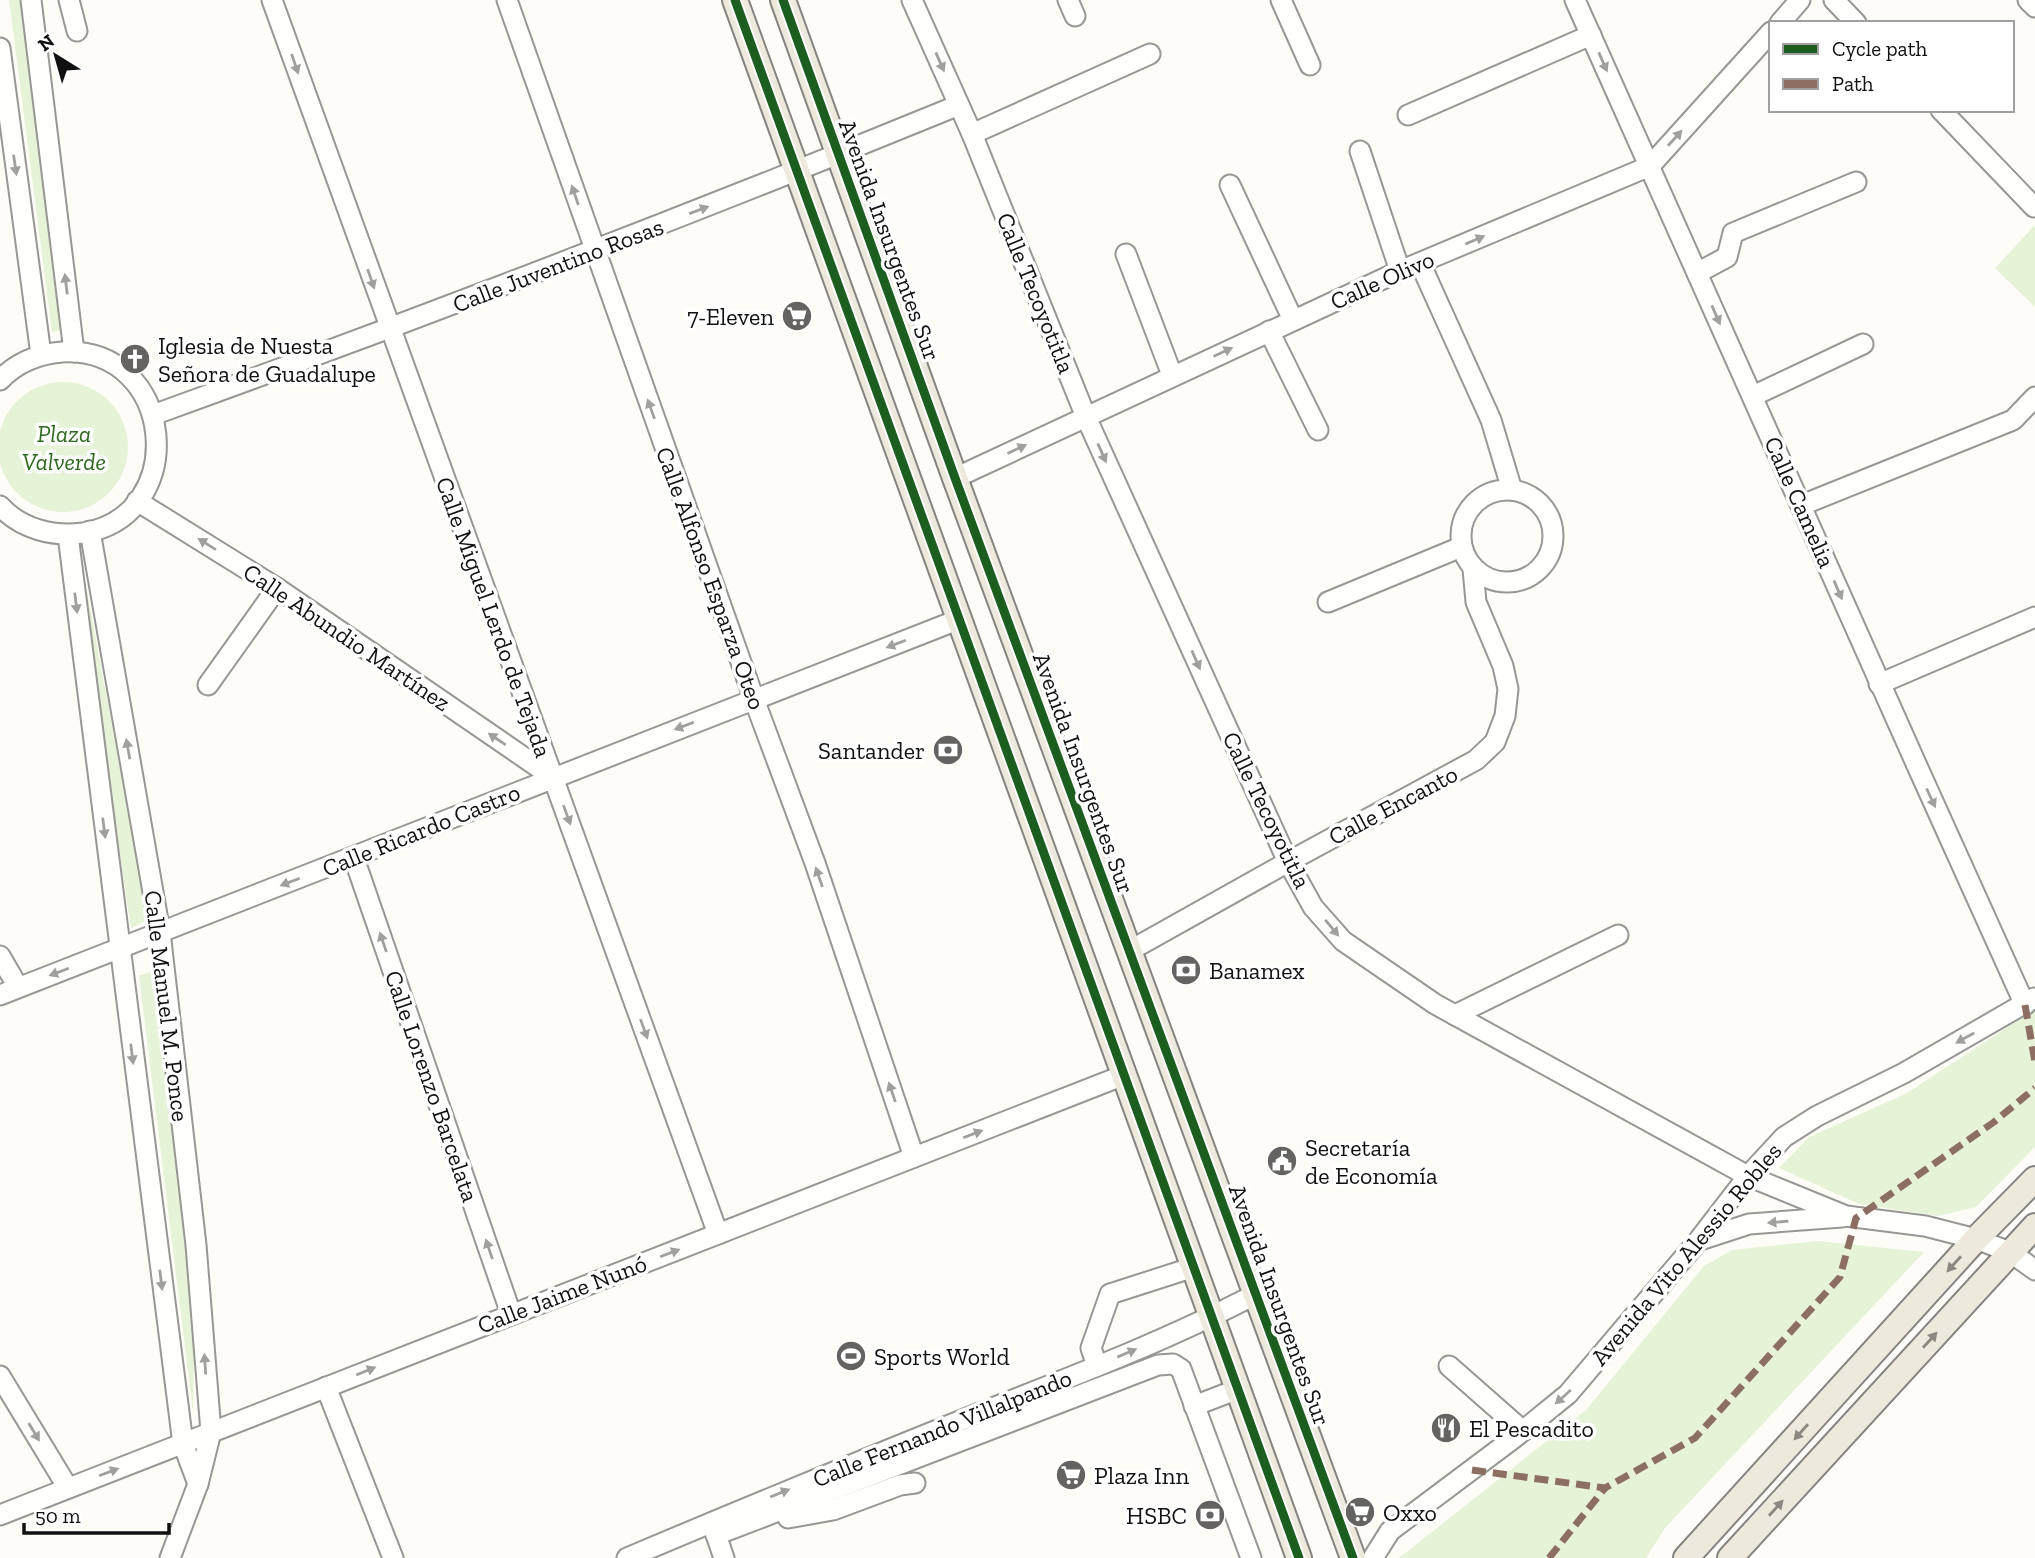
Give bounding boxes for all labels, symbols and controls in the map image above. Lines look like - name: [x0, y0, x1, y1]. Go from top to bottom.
- north arrow: [21, 21, 91, 91]
- legend: [1769, 21, 2014, 112]
- text: N: [33, 29, 59, 56]
- text: Cycle path: [1832, 36, 1927, 61]
- one-way arrow: [935, 52, 946, 73]
- one-way arrow: [1597, 52, 1609, 72]
- one-way arrow: [290, 54, 301, 75]
- text: Path: [1832, 71, 1874, 96]
- street label: Avenida Insurgentes Sur: [833, 115, 947, 365]
- one-way arrow: [1667, 130, 1683, 147]
- one-way arrow: [10, 154, 21, 176]
- one-way arrow: [569, 184, 580, 205]
- one-way arrow: [688, 204, 709, 215]
- street label: Calle Tecoyotitla: [991, 208, 1082, 378]
- street label: Calle Juventino Rosas: [449, 211, 667, 319]
- one-way arrow: [1465, 234, 1486, 245]
- street label: Calle Olivo: [1326, 244, 1438, 316]
- one-way arrow: [366, 269, 377, 290]
- one-way arrow: [60, 273, 71, 295]
- supermarket icon: 7-Eleven: [780, 299, 814, 333]
- place label: 7-Eleven: [687, 302, 774, 331]
- one-way arrow: [1711, 304, 1722, 325]
- place label: Iglesia de Nuesta Señora de Guadalupe: [158, 331, 376, 388]
- church icon: Iglesia de Nuesta Señora de Guadalupe: [118, 342, 152, 376]
- one-way arrow: [1213, 346, 1233, 358]
- one-way arrow: [645, 399, 656, 420]
- park label: Plaza Valverde: [22, 419, 106, 476]
- street label: Calle Camelia: [1758, 432, 1842, 572]
- street label: Calle Alfonso Esparza Oteo: [650, 443, 772, 713]
- one-way arrow: [1007, 443, 1027, 455]
- one-way arrow: [1097, 443, 1108, 463]
- street label: Calle Miguel Lerdo de Tejada: [430, 473, 558, 761]
- one-way arrow: [197, 537, 216, 550]
- street label: Calle Abundio Martínez: [238, 557, 456, 717]
- one-way arrow: [1833, 579, 1844, 600]
- one-way arrow: [70, 592, 81, 614]
- one-way arrow: [886, 638, 907, 649]
- street label: Avenida Insurgentes Sur: [1027, 648, 1141, 898]
- one-way arrow: [1191, 650, 1202, 671]
- one-way arrow: [674, 721, 695, 732]
- street label: Calle Tecoyotitla: [1217, 727, 1318, 893]
- one-way arrow: [488, 732, 506, 746]
- bank icon: Santander: [931, 733, 965, 767]
- place label: Santander: [818, 736, 925, 765]
- one-way arrow: [122, 738, 133, 760]
- street label: Calle Encanto: [1323, 759, 1463, 851]
- street label: Calle Ricardo Castro: [318, 777, 524, 883]
- one-way arrow: [1925, 787, 1936, 808]
- one-way arrow: [562, 804, 573, 825]
- one-way arrow: [98, 818, 109, 840]
- one-way arrow: [813, 866, 824, 887]
- one-way arrow: [280, 877, 301, 888]
- street label: Calle Manuel M. Ponce: [138, 889, 196, 1123]
- one-way arrow: [1324, 919, 1339, 937]
- one-way arrow: [377, 931, 388, 952]
- bank icon: Banamex: [1169, 953, 1203, 987]
- place label: Banamex: [1209, 956, 1305, 985]
- one-way arrow: [49, 966, 70, 977]
- street label: Calle Lorenzo Barcelata: [379, 966, 485, 1206]
- one-way arrow: [639, 1018, 650, 1039]
- one-way arrow: [1956, 1032, 1975, 1044]
- one-way arrow: [127, 1043, 138, 1065]
- one-way arrow: [886, 1082, 897, 1103]
- one-way arrow: [962, 1128, 983, 1139]
- place label: Secretaría de Economía: [1305, 1133, 1438, 1190]
- street label: Avenida Vito Alessio Robles: [1584, 1137, 1788, 1371]
- public building icon: Secretaría de Economía: [1265, 1144, 1299, 1178]
- street label: Avenida Insurgentes Sur: [1223, 1180, 1337, 1430]
- one-way arrow: [1767, 1217, 1789, 1228]
- one-way arrow: [483, 1239, 494, 1260]
- one-way arrow: [659, 1247, 680, 1258]
- street label: Calle Jaime Nunó: [473, 1248, 651, 1340]
- one-way arrow: [1946, 1255, 1962, 1273]
- one-way arrow: [156, 1269, 167, 1291]
- one-way arrow: [1921, 1332, 1937, 1349]
- sports icon: Sports World: [834, 1339, 868, 1373]
- place label: Sports World: [874, 1342, 1010, 1371]
- one-way arrow: [1117, 1347, 1138, 1358]
- one-way arrow: [199, 1352, 210, 1374]
- street label: Calle Fernando Villalpando: [808, 1363, 1076, 1493]
- one-way arrow: [356, 1365, 377, 1376]
- one-way arrow: [1554, 1389, 1572, 1405]
- restaurant icon: El Pescadito: [1429, 1411, 1463, 1445]
- place label: El Pescadito: [1469, 1414, 1594, 1443]
- one-way arrow: [28, 1422, 40, 1441]
- one-way arrow: [1793, 1423, 1809, 1440]
- supermarket icon: Plaza Inn: [1054, 1458, 1088, 1492]
- place label: Plaza Inn: [1094, 1461, 1189, 1490]
- one-way arrow: [99, 1467, 120, 1478]
- one-way arrow: [770, 1488, 791, 1499]
- scale bar: [24, 1492, 170, 1536]
- supermarket icon: Oxxo: [1343, 1495, 1377, 1529]
- bank icon: HSBC: [1193, 1498, 1227, 1532]
- place label: Oxxo: [1383, 1498, 1437, 1527]
- one-way arrow: [1768, 1499, 1784, 1517]
- place label: HSBC: [1126, 1501, 1187, 1530]
- text: 50 m: [35, 1503, 81, 1528]

